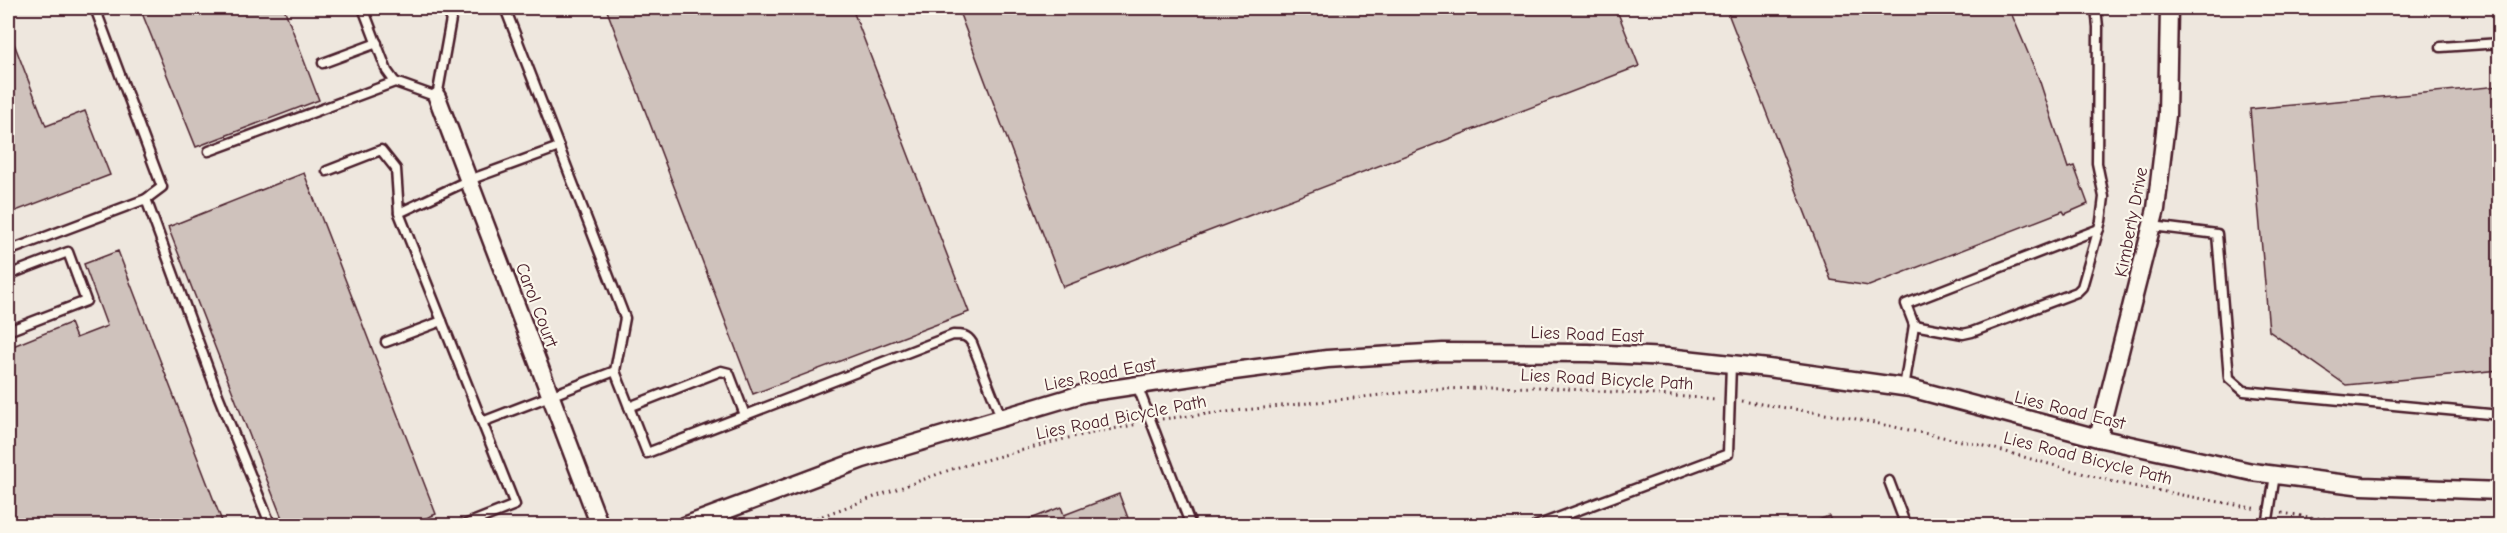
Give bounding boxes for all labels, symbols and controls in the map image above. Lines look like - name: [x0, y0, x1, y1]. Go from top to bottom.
- street label: Kimberly Drive: [2111, 165, 2152, 279]
- street label: Carol Court: [511, 260, 563, 351]
- street label: Lies Road East: [1530, 322, 1645, 347]
- street label: Lies Road East: [1042, 353, 1159, 396]
- street label: Lies Road Bicycle Path: [1520, 364, 1694, 395]
- street label: Lies Road East: [2012, 387, 2128, 435]
- street label: Lies Road Bicycle Path: [1034, 391, 1208, 444]
- street label: Lies Road Bicycle Path: [2001, 427, 2174, 490]

